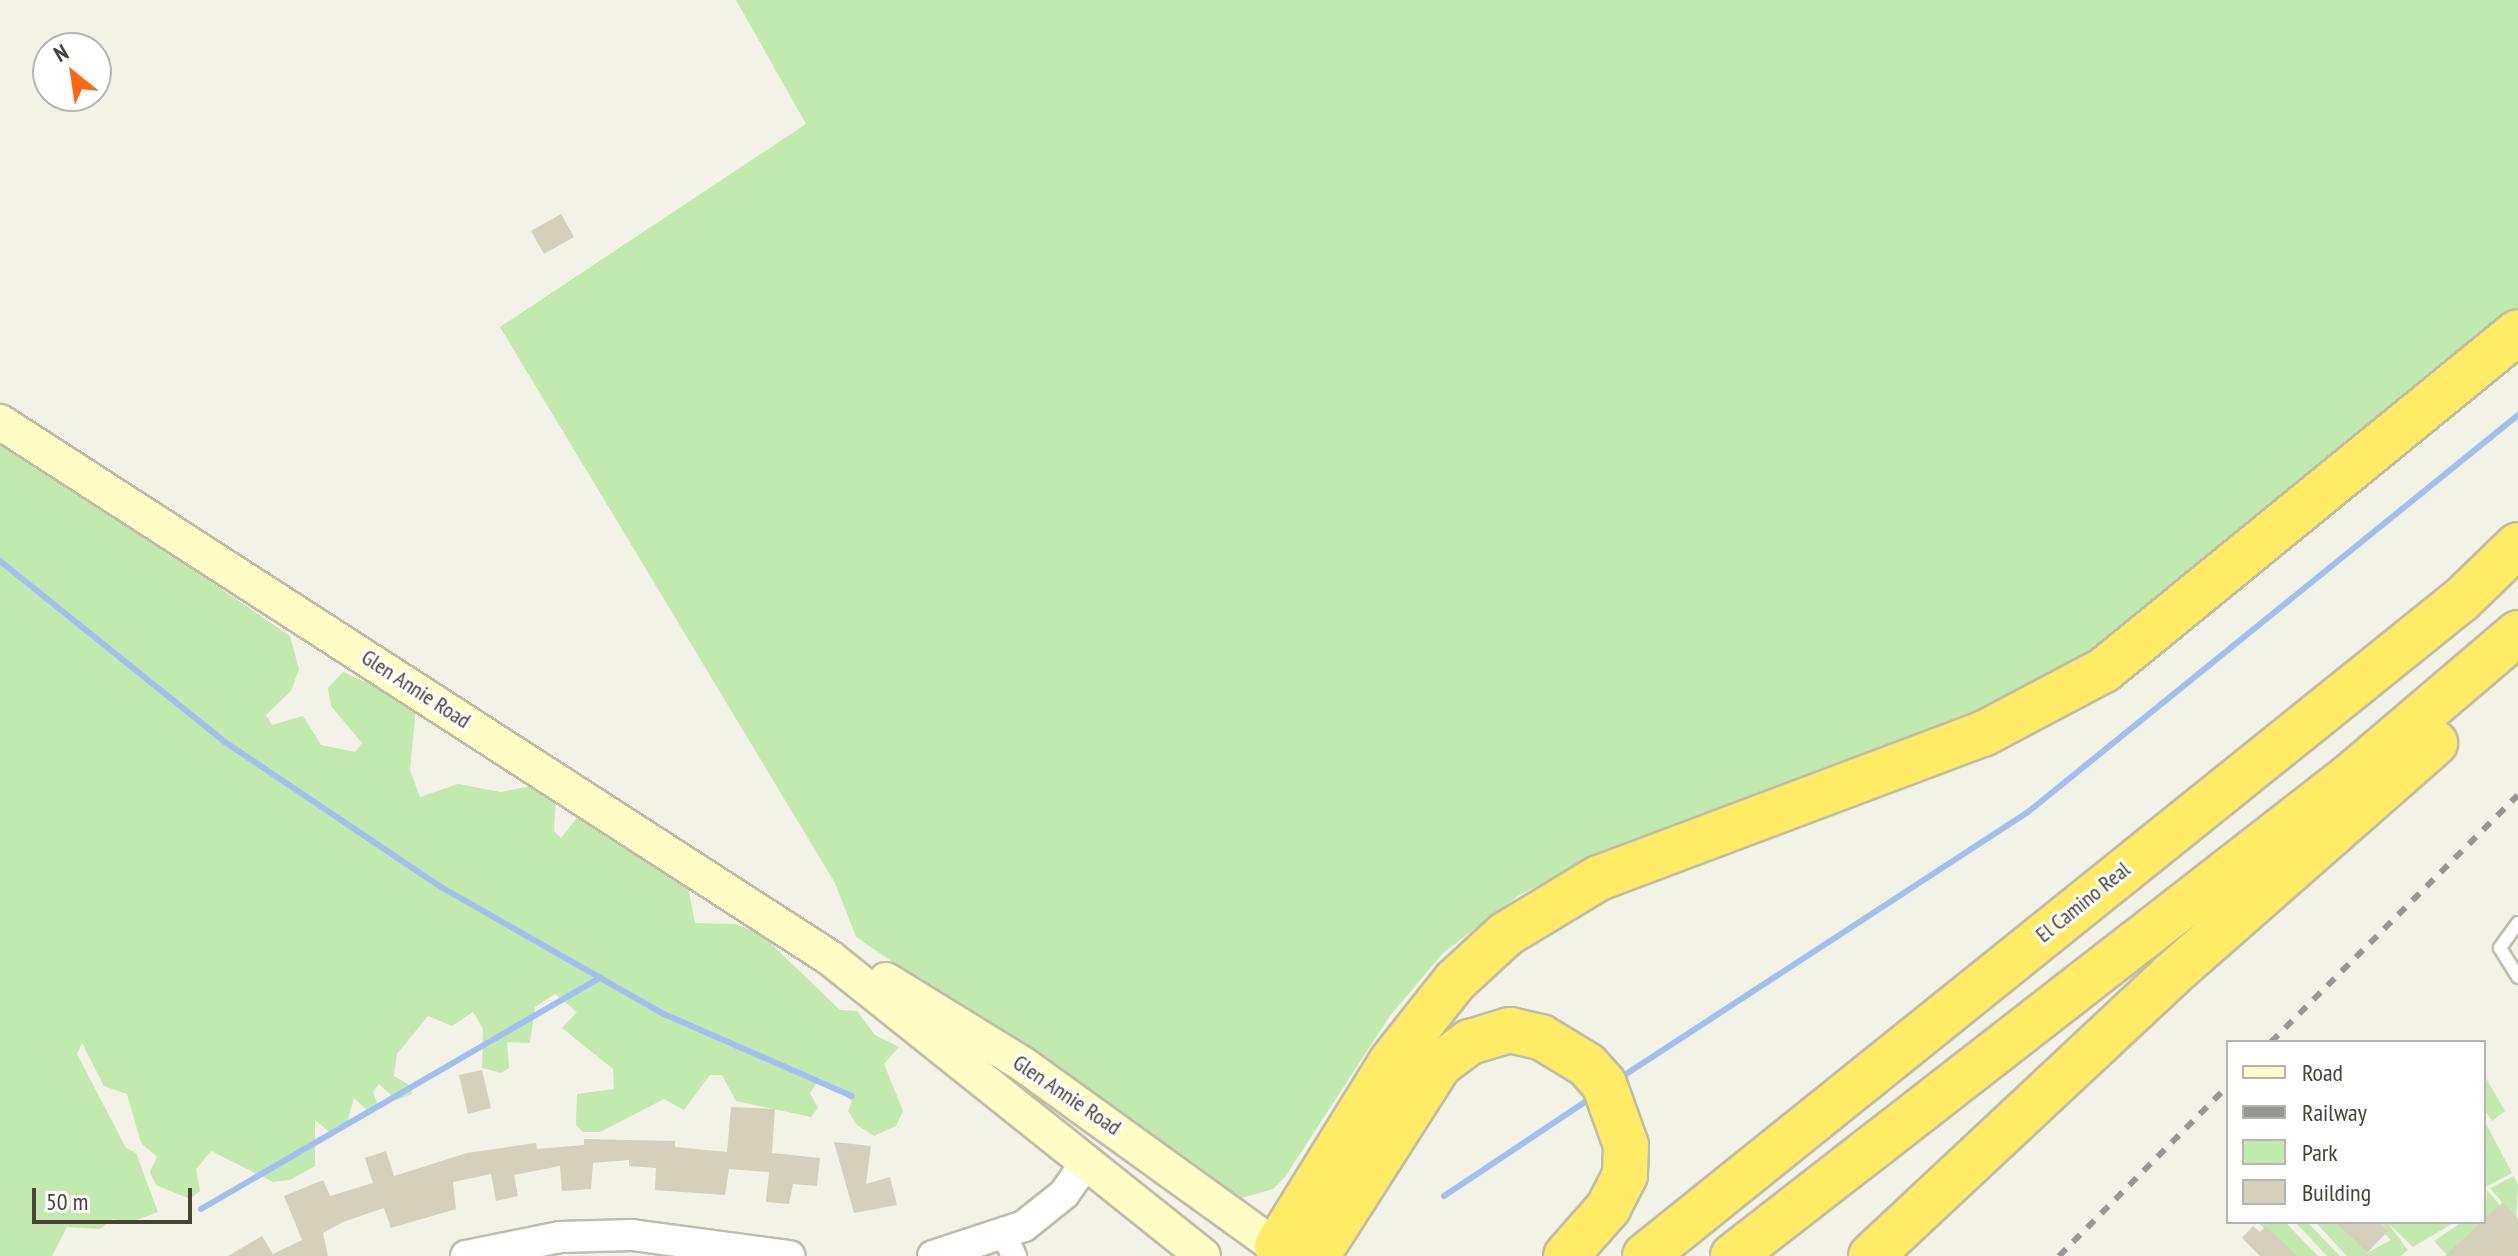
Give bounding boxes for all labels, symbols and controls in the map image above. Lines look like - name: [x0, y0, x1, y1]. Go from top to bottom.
- north arrow: [32, 32, 112, 112]
- text: N: [49, 38, 73, 68]
- street label: Glen Annie Road: [356, 644, 476, 734]
- street label: El Camino Real: [2031, 856, 2135, 948]
- legend: [2226, 1040, 2486, 1224]
- street label: Glen Annie Road: [1008, 1049, 1126, 1141]
- text: Road: [2302, 1057, 2343, 1088]
- text: Railway: [2302, 1097, 2367, 1128]
- text: Park: [2302, 1137, 2338, 1168]
- scale bar: [36, 1172, 196, 1222]
- text: Building: [2302, 1177, 2371, 1208]
- text: 50 m: [46, 1186, 88, 1217]

